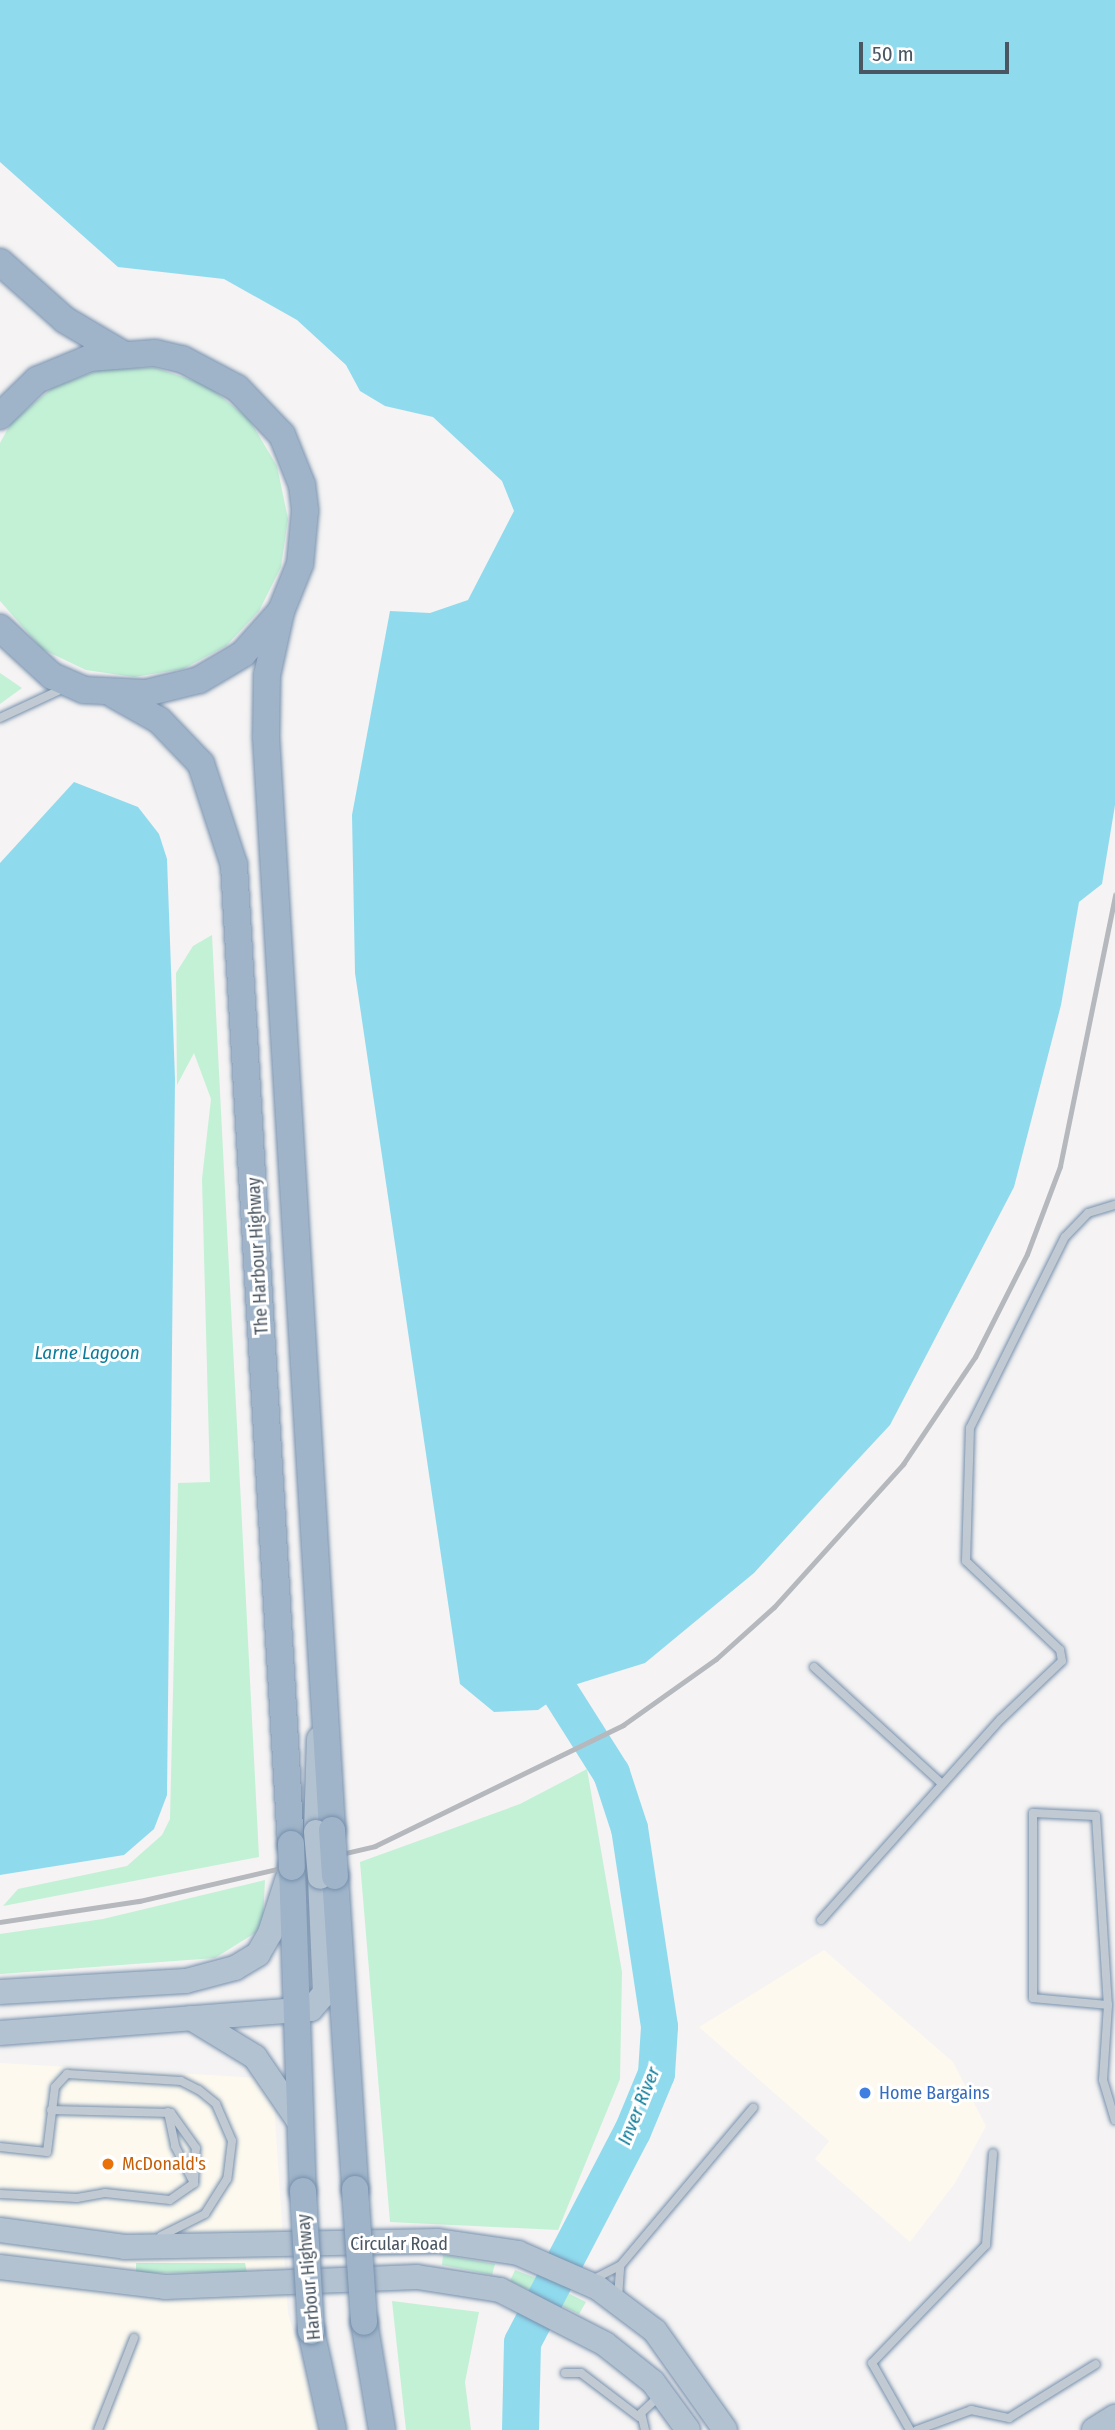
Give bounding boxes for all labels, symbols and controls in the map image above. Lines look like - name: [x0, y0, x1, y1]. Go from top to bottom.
- scale bar: [863, 28, 1014, 72]
- text: 50 m: [872, 41, 914, 67]
- street label: The Harbour Highway: [243, 1177, 273, 1335]
- water label: Larne Lagoon: [34, 1342, 140, 1364]
- water label: Inver River: [613, 2064, 665, 2148]
- place label: Home Bargains: [879, 2082, 990, 2104]
- marker: Home Bargains: [857, 2085, 873, 2101]
- place label: McDonald's: [122, 2153, 206, 2175]
- marker: McDonald's: [100, 2156, 116, 2172]
- street label: Harbour Highway: [293, 2213, 325, 2341]
- street label: Circular Road: [350, 2233, 448, 2255]

